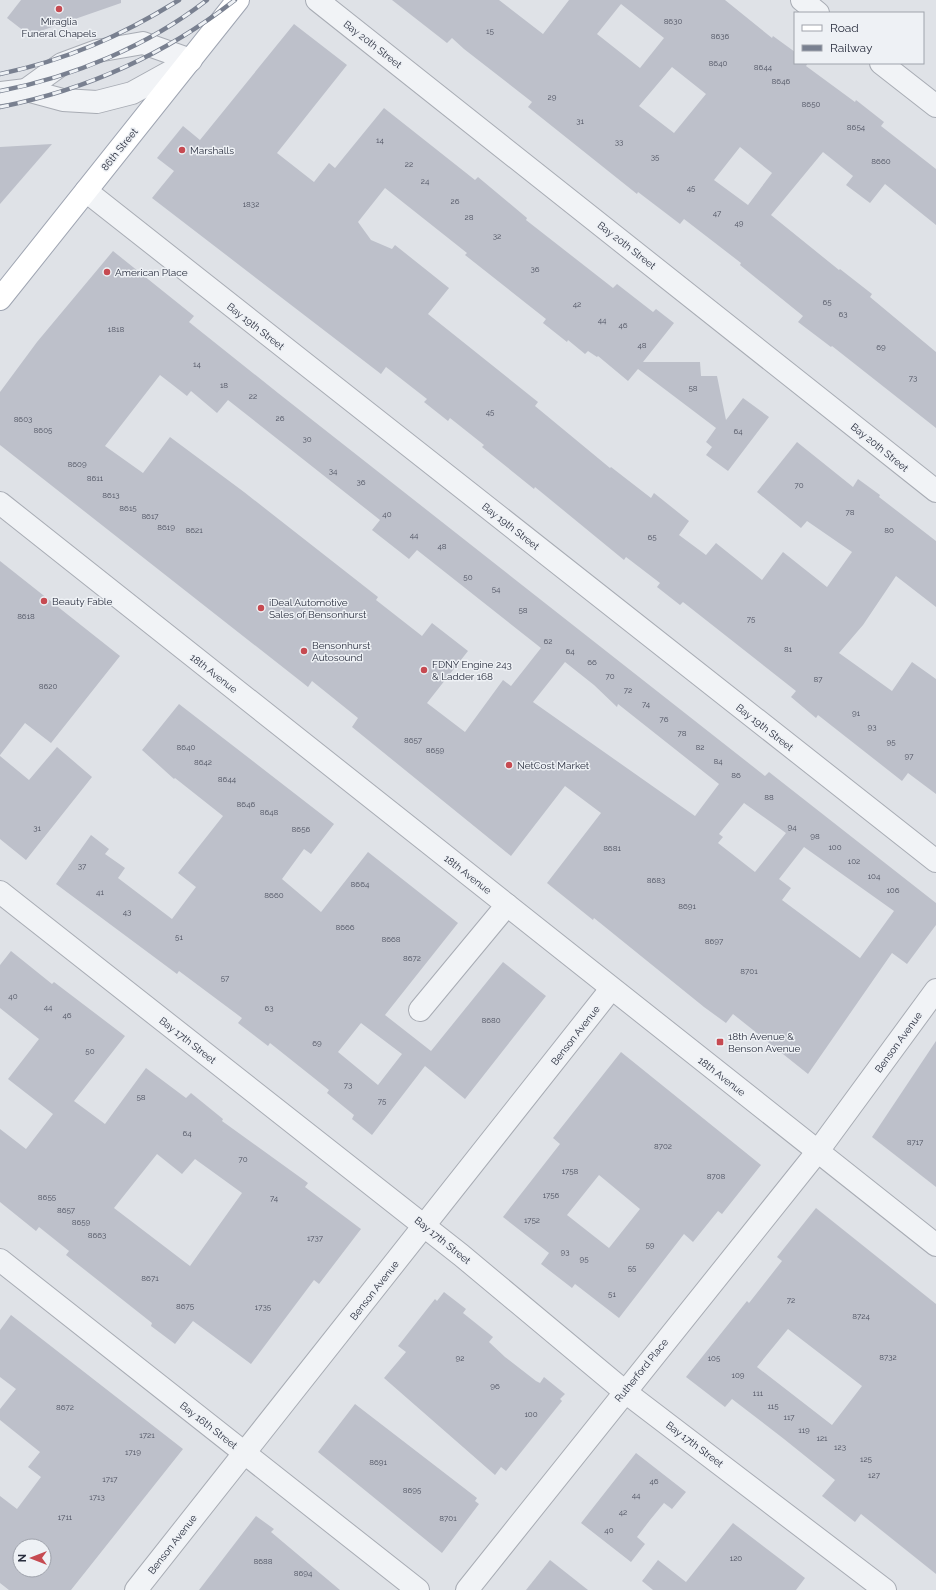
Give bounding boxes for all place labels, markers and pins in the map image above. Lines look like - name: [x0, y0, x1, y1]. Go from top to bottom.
- marker: Miraglia Funeral Chapels: [54, 4, 64, 14]
- place label: Miraglia Funeral Chapels: [22, 16, 97, 39]
- marker: Marshalls: [177, 145, 187, 155]
- place label: Marshalls: [190, 145, 234, 156]
- marker: American Place: [102, 267, 112, 277]
- place label: American Place: [115, 267, 188, 278]
- marker: Beauty Fable: [39, 596, 49, 606]
- place label: Beauty Fable: [52, 596, 113, 607]
- place label: iDeal Automotive Sales of Bensonhurst: [269, 597, 367, 620]
- marker: iDeal Automotive Sales of Bensonhurst: [256, 603, 266, 613]
- place label: Bensonhurst Autosound: [312, 640, 371, 663]
- marker: Bensonhurst Autosound: [299, 646, 309, 656]
- place label: FDNY Engine 243 & Ladder 168: [432, 659, 512, 682]
- marker: FDNY Engine 243 & Ladder 168: [419, 665, 429, 675]
- marker: NetCost Market: [504, 760, 514, 770]
- place label: NetCost Market: [517, 760, 590, 771]
- place label: 18th Avenue & Benson Avenue: [728, 1031, 800, 1054]
- marker: 18th Avenue & Benson Avenue: [715, 1037, 725, 1047]

